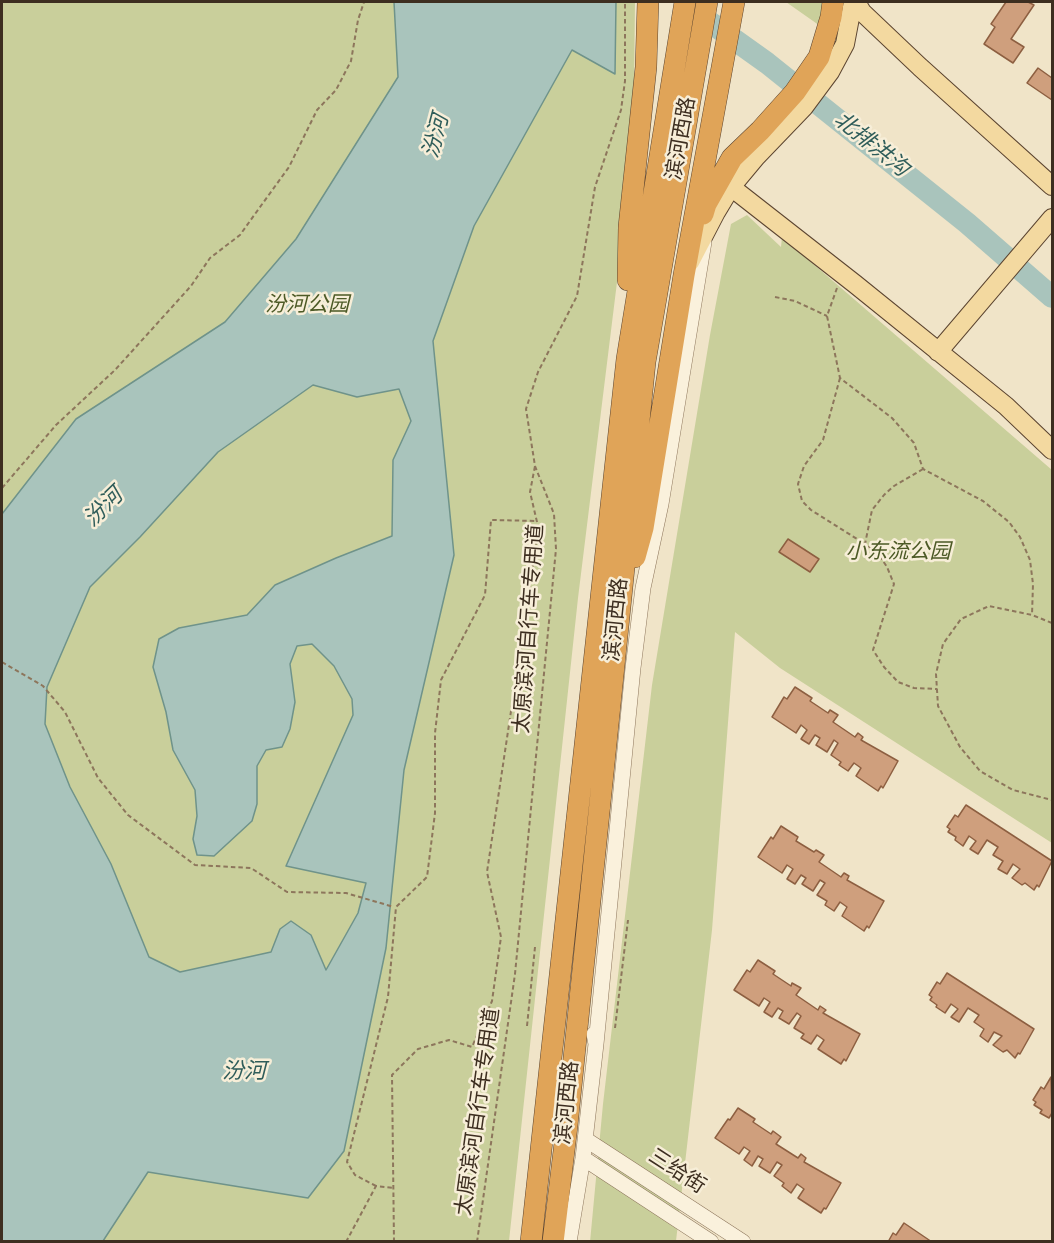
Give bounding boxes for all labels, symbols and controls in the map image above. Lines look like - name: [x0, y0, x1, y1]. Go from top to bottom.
- street label: 滨河西路: [663, 95, 703, 183]
- water label: 北排洪沟: [827, 108, 913, 184]
- water label: 汾河: [420, 112, 456, 162]
- park label: 汾河公园: [265, 294, 349, 320]
- water label: 汾河: [80, 484, 130, 534]
- street label: 太原滨河自行车专用道: [511, 523, 551, 735]
- park label: 小东流公园: [846, 541, 950, 567]
- street label: 滨河西路: [601, 577, 635, 663]
- street label: 太原滨河自行车专用道: [453, 1006, 507, 1218]
- street label: 滨河西路: [552, 1060, 586, 1146]
- water label: 汾河: [222, 1061, 266, 1087]
- street label: 三给街: [643, 1145, 709, 1201]

